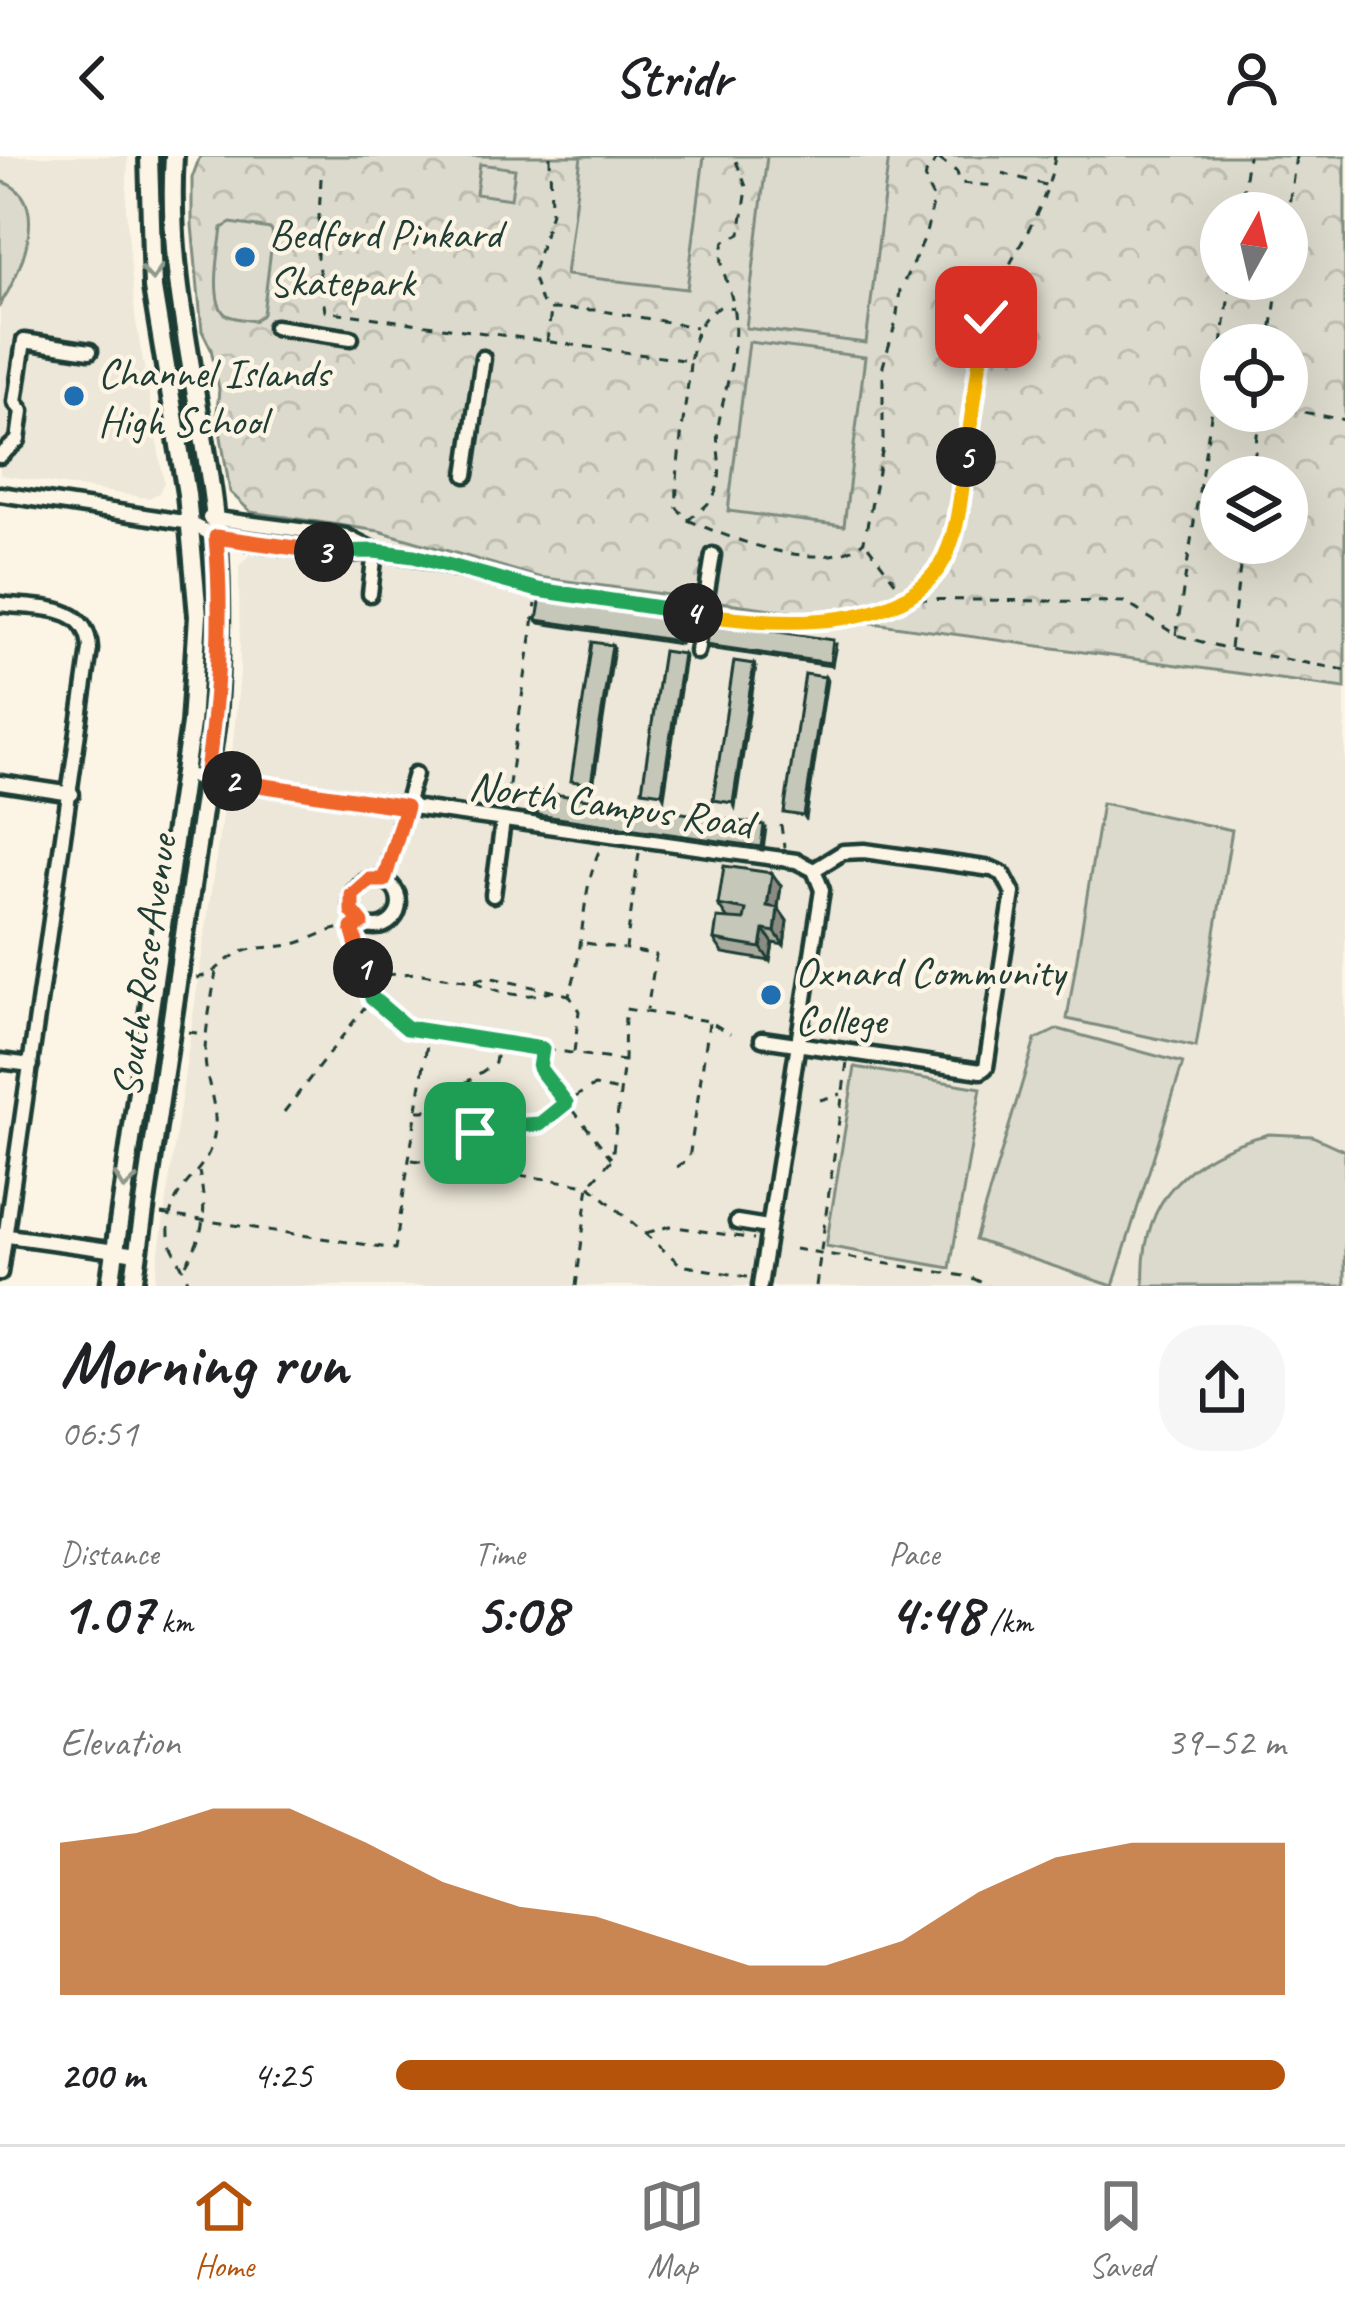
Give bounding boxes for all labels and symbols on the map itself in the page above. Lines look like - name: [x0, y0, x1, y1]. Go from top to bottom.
- north arrow: [1200, 192, 1308, 300]
- place label: Bedford Pinkard Skatepark: [269, 208, 508, 309]
- marker: Bedford Pinkard Skatepark: [232, 244, 258, 270]
- one-way arrow: [139, 264, 164, 283]
- pin: [935, 266, 1037, 368]
- place label: Channel Islands High School: [98, 347, 333, 448]
- marker: Channel Islands High School: [61, 383, 87, 409]
- pin: 5: [936, 427, 996, 487]
- pin: 3: [294, 522, 354, 582]
- pin: 4: [663, 583, 723, 643]
- pin: 2: [202, 751, 262, 811]
- street label: North Campus Road: [466, 758, 762, 851]
- street label: South Rose Avenue: [100, 829, 190, 1101]
- pin: 1: [333, 938, 393, 998]
- place label: Oxnard Community College: [795, 946, 1069, 1047]
- marker: Oxnard Community College: [758, 982, 784, 1008]
- pin: [424, 1082, 526, 1184]
- one-way arrow: [113, 1172, 139, 1191]

